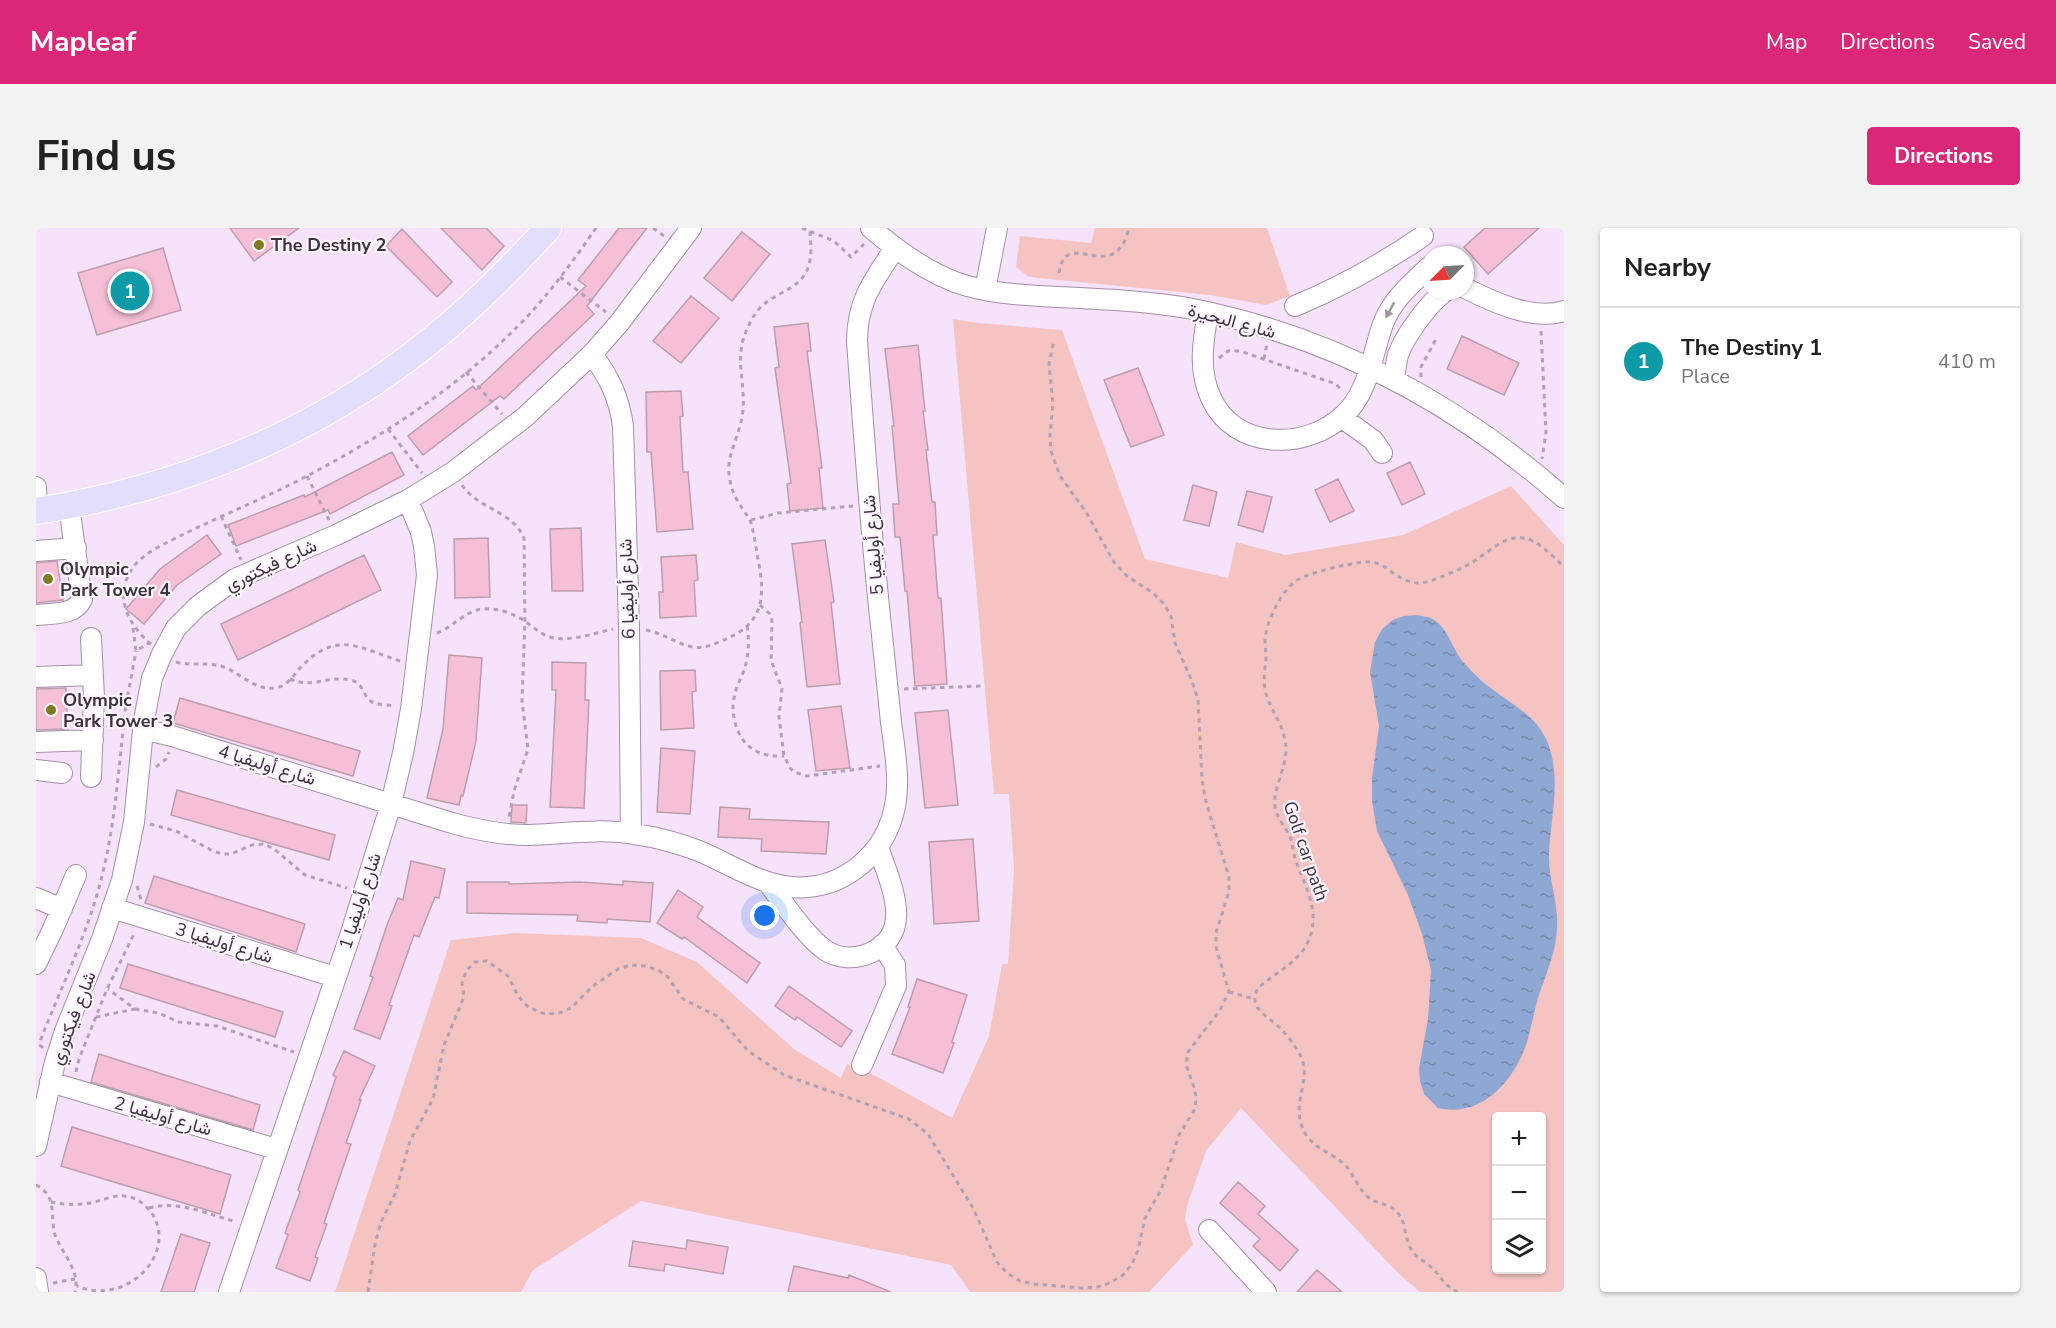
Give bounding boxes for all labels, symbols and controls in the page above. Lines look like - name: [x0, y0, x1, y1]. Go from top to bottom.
- text: Mapleaf: [30, 23, 136, 61]
- text: Map: [1766, 28, 1807, 56]
- text: Directions: [1840, 28, 1935, 56]
- text: Saved: [1968, 28, 2026, 56]
- button: Directions: [1867, 127, 2020, 185]
- text: Find us: [36, 128, 176, 185]
- place label: The Destiny 2: [271, 233, 387, 257]
- marker: The Destiny 2: [252, 238, 266, 252]
- north arrow: [1420, 246, 1474, 300]
- text: Nearby: [1624, 250, 1711, 285]
- pin: 1: [110, 268, 149, 314]
- street label: شارع البحيرة: [1186, 298, 1278, 344]
- one-way arrow: [1385, 302, 1395, 319]
- text: The Destiny 1: [1681, 333, 1822, 363]
- text: 1: [1638, 348, 1650, 375]
- text: 410 m: [1938, 348, 1996, 375]
- text: Place: [1681, 363, 1730, 390]
- street label: شارع أوليفيا 5: [857, 494, 889, 596]
- street label: شارع فيكتوري: [221, 533, 322, 599]
- street label: شارع أوليفيا 6: [613, 538, 641, 640]
- place label: Olympic Park Tower 4: [60, 557, 171, 602]
- marker: Olympic Park Tower 4: [41, 572, 55, 586]
- place label: Olympic Park Tower 3: [63, 688, 173, 733]
- marker: Olympic Park Tower 3: [44, 703, 58, 717]
- street label: شارع أوليفيا 4: [216, 739, 318, 791]
- street label: Golf car path: [1278, 798, 1334, 904]
- street label: شارع أوليفيا 1: [333, 850, 387, 952]
- your location: [750, 901, 779, 930]
- street label: شارع أوليفيا 3: [173, 917, 275, 969]
- street label: شارع فيكتوري: [44, 968, 105, 1069]
- street label: شارع أوليفيا 2: [111, 1091, 215, 1141]
- map controls: [1492, 1112, 1546, 1274]
- button: +: [1492, 1112, 1546, 1166]
- button: −: [1492, 1166, 1546, 1220]
- button: layers: [1492, 1220, 1546, 1274]

